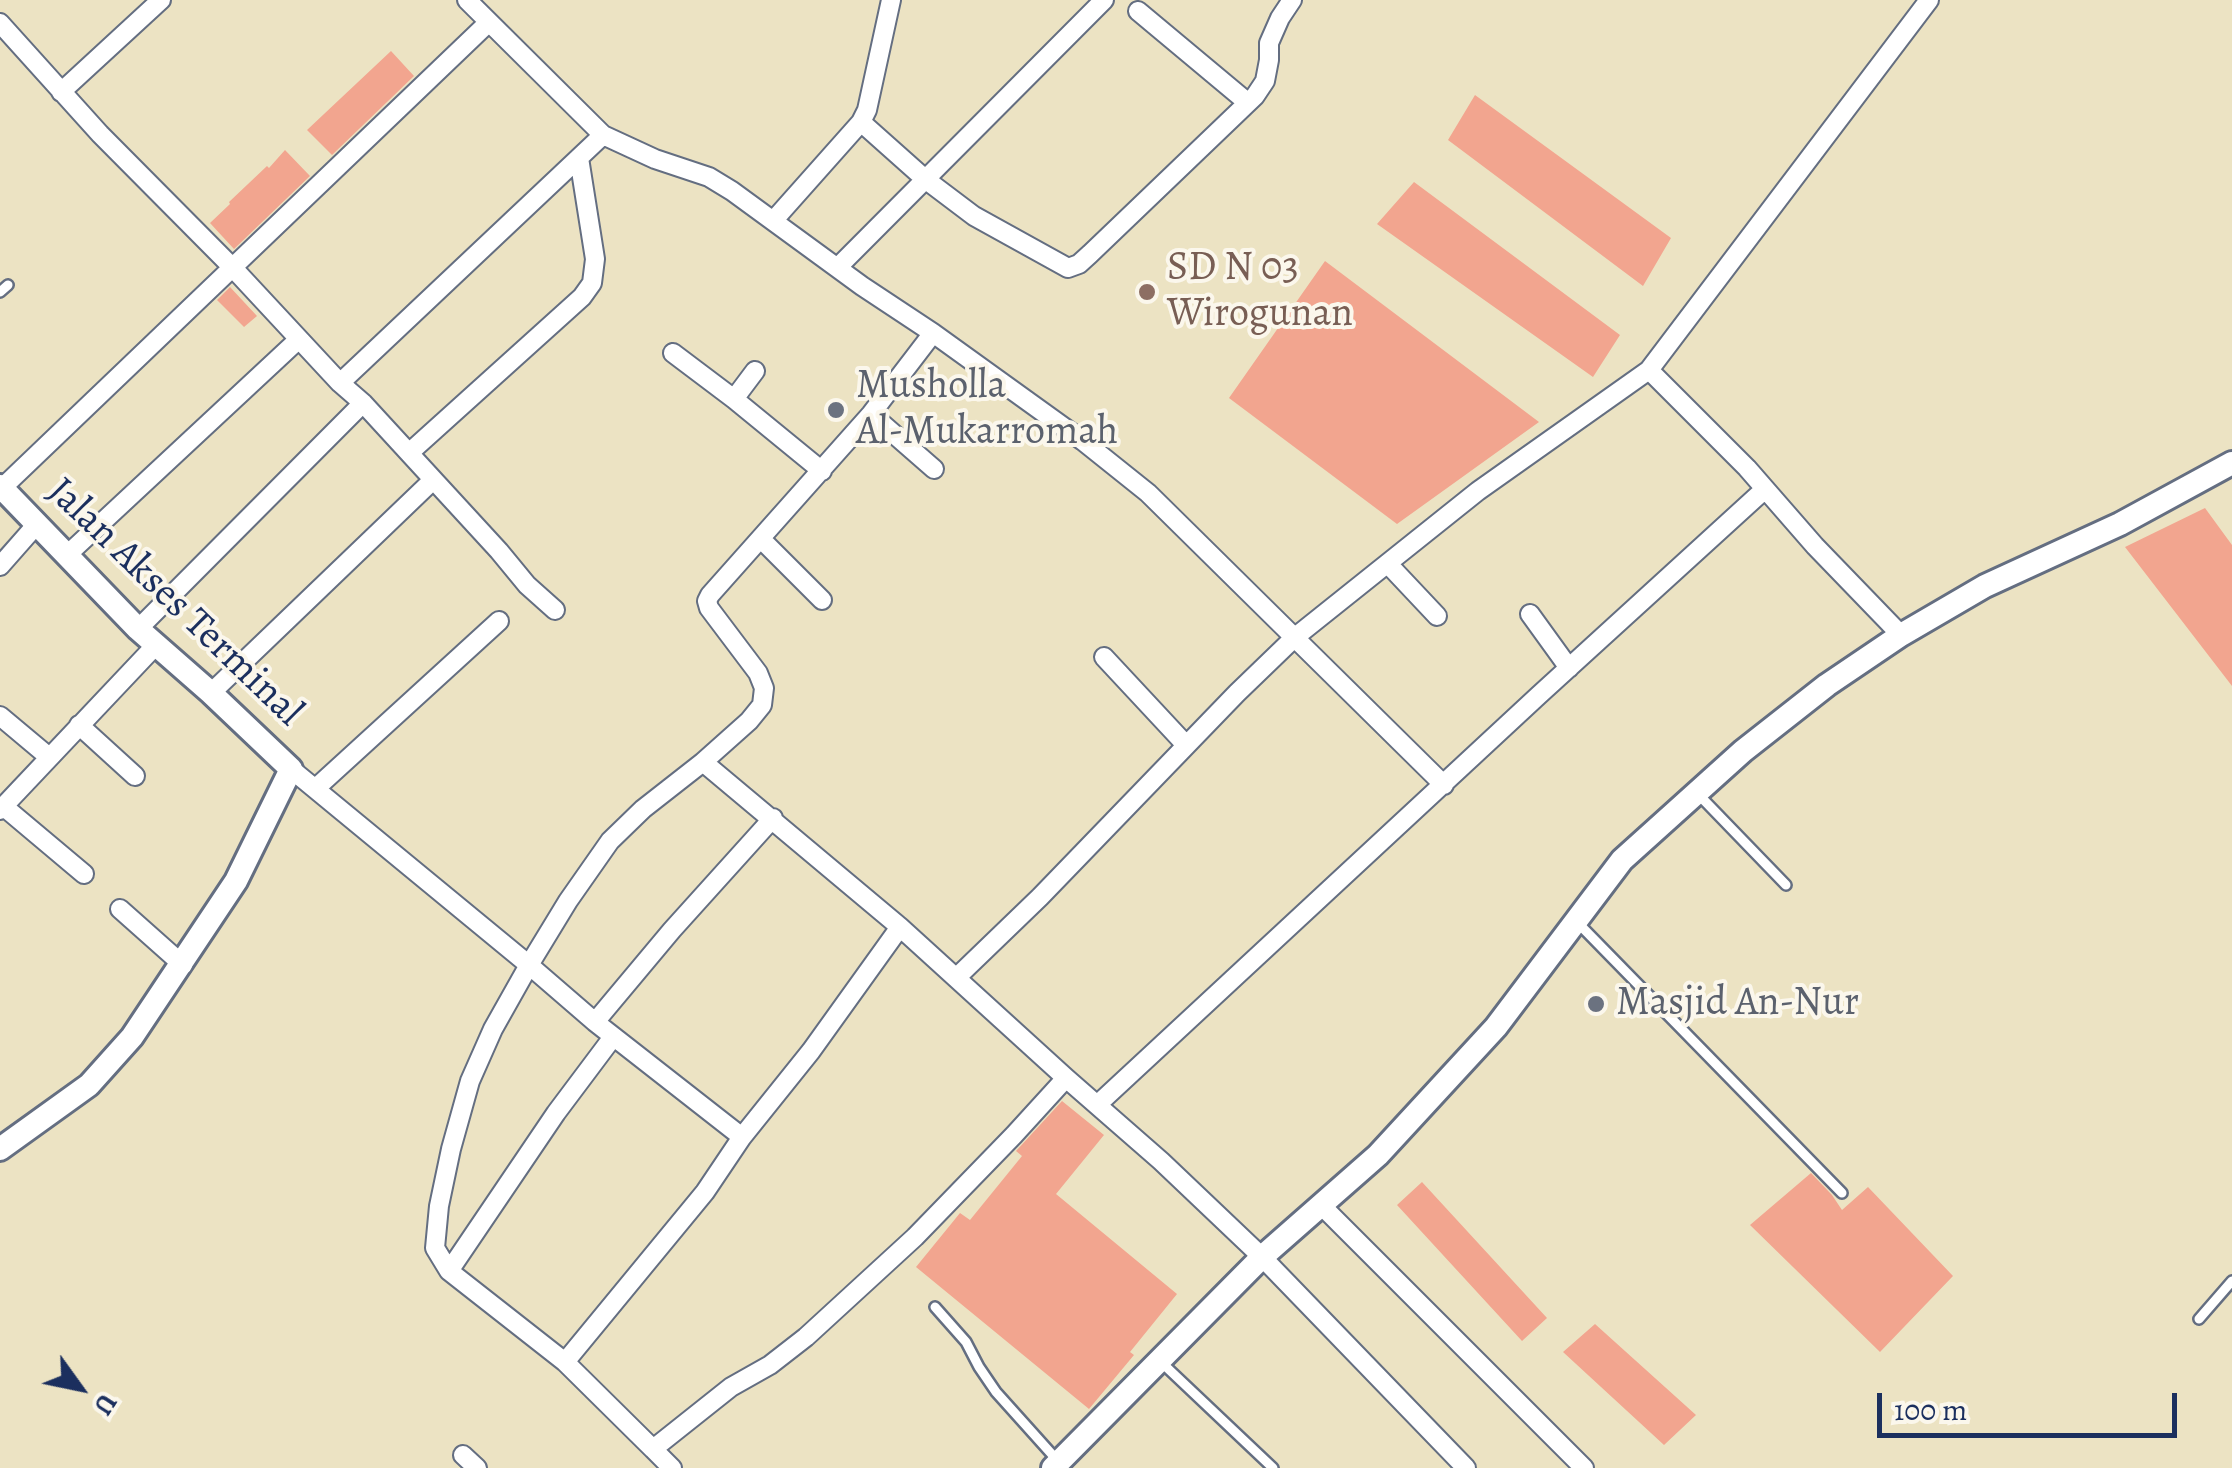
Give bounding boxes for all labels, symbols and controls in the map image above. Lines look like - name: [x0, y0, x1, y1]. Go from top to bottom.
- place label: SD N 03 Wirogunan: [1167, 245, 1353, 339]
- marker: SD N 03 Wirogunan: [1136, 281, 1158, 303]
- place label: Musholla Al-Mukarromah: [856, 363, 1118, 457]
- marker: Musholla Al-Mukarromah: [825, 399, 847, 421]
- street label: Jalan Akses Terminal: [36, 469, 312, 737]
- place label: Masjid An-Nur: [1616, 980, 1859, 1028]
- marker: Masjid An-Nur: [1585, 993, 1607, 1015]
- north arrow: [30, 1338, 130, 1438]
- scale bar: [1882, 1373, 2182, 1435]
- text: U: [84, 1386, 126, 1422]
- text: 100 m: [1894, 1390, 1967, 1430]

